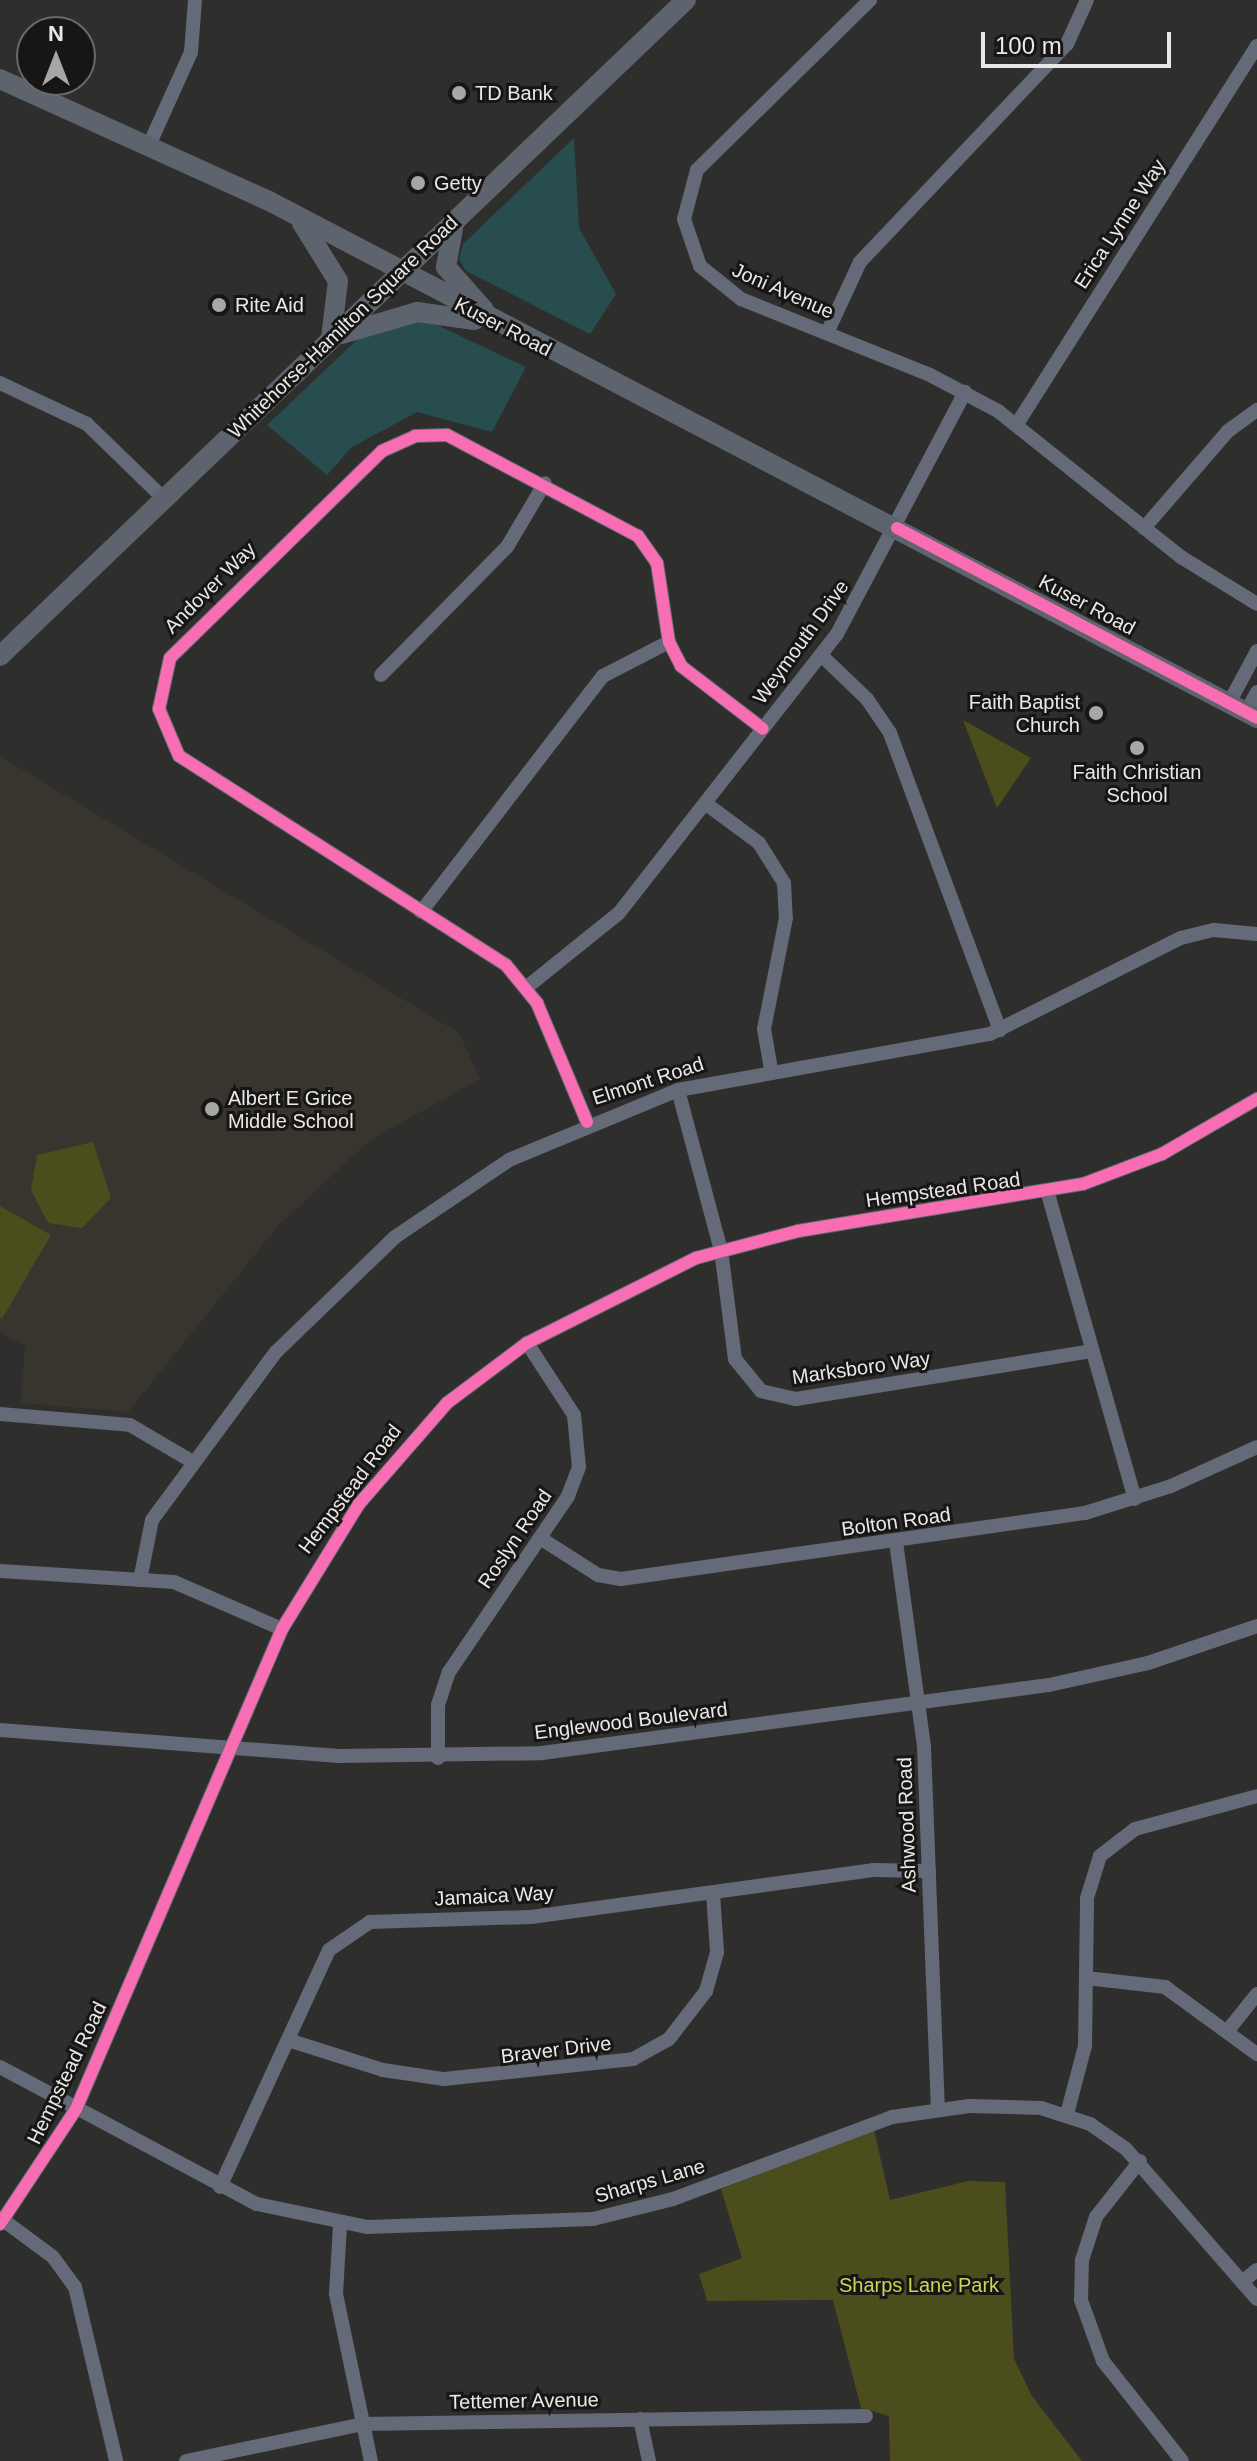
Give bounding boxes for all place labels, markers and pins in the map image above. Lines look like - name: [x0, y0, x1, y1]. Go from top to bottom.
- place label: TD Bank: [475, 81, 553, 105]
- marker: TD Bank: [450, 84, 468, 102]
- place label: Getty: [434, 171, 482, 195]
- marker: Getty: [409, 174, 427, 192]
- place label: Rite Aid: [235, 293, 305, 317]
- marker: Rite Aid: [210, 296, 228, 314]
- place label: Faith Baptist Church: [969, 690, 1080, 737]
- marker: Faith Baptist Church: [1087, 704, 1105, 722]
- marker: Faith Christian School: [1128, 739, 1146, 757]
- place label: Faith Christian School: [1073, 760, 1201, 807]
- place label: Albert E Grice Middle School: [228, 1086, 354, 1133]
- marker: Albert E Grice Middle School: [203, 1100, 221, 1118]

